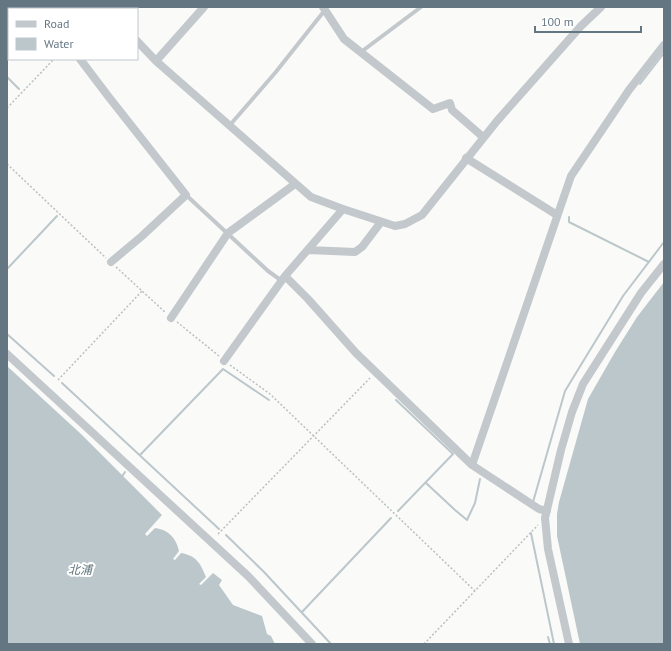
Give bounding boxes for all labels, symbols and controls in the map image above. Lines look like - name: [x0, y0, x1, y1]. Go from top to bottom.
- legend: [8, 8, 138, 60]
- scale bar: [535, 8, 641, 34]
- text: 100 m: [541, 14, 574, 29]
- text: Road: [44, 16, 69, 31]
- text: Water: [44, 36, 74, 51]
- water label: 北浦: [68, 562, 94, 577]

